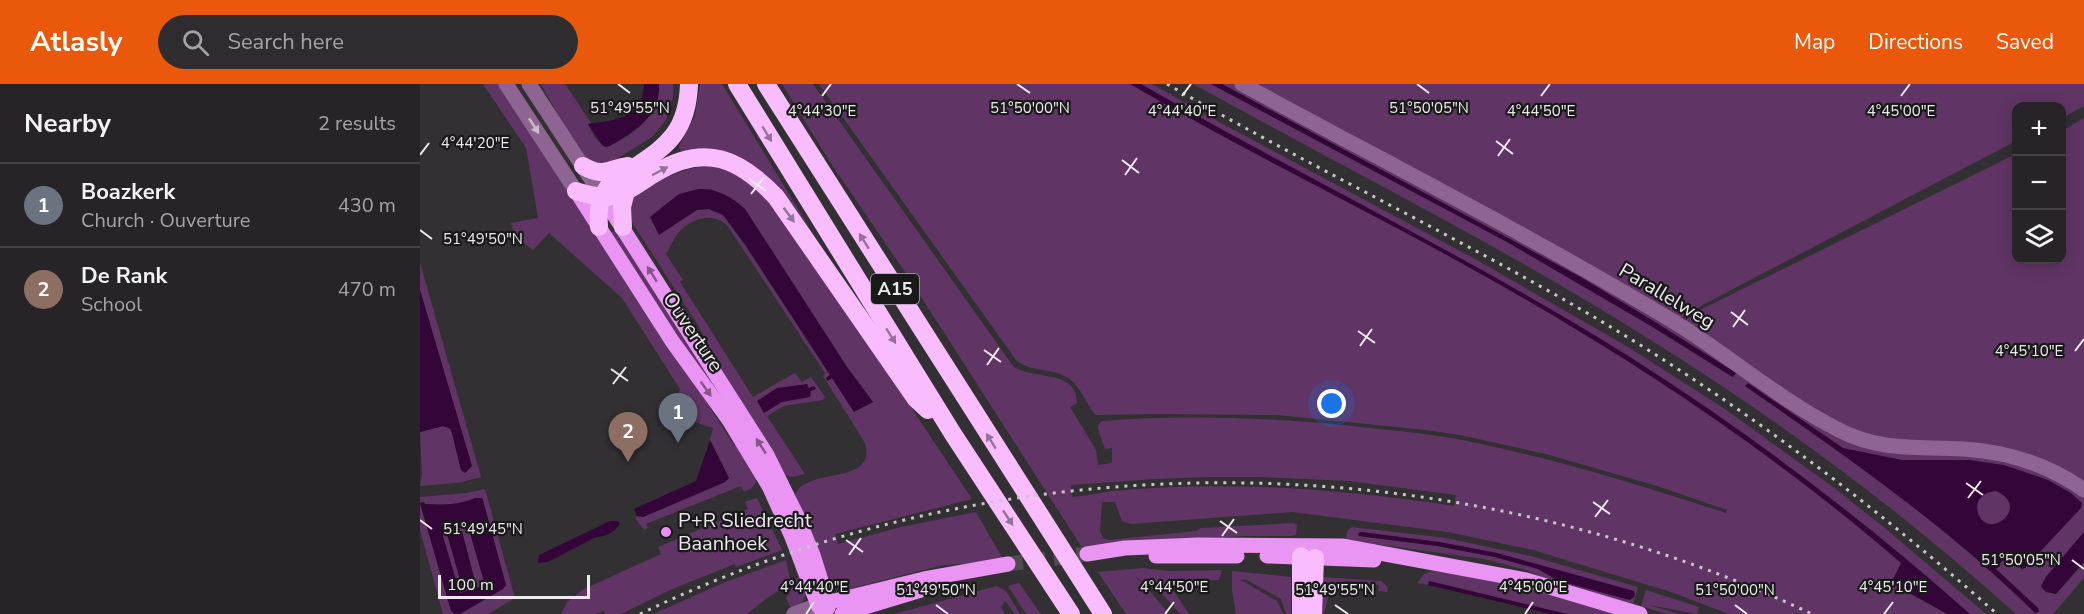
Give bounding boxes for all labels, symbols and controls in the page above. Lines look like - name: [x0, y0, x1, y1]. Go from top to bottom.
- search box: [158, 15, 578, 69]
- text: Atlasly: [30, 23, 122, 61]
- icon: search: [179, 26, 212, 59]
- text: Search here: [227, 27, 344, 57]
- text: Map: [1794, 28, 1835, 56]
- text: Directions: [1868, 28, 1963, 56]
- text: Saved: [1996, 28, 2054, 56]
- text: 51°49'55"N: [590, 98, 670, 118]
- text: 51°50'00"N: [990, 98, 1070, 118]
- text: 51°50'05"N: [1389, 98, 1469, 118]
- text: 4°44'30"E: [788, 101, 856, 121]
- text: 4°44'40"E: [1148, 101, 1216, 121]
- text: 4°44'50"E: [1507, 101, 1575, 121]
- text: 4°45'00"E: [1867, 101, 1935, 121]
- map controls: [2012, 102, 2066, 264]
- button: +: [2012, 102, 2066, 156]
- text: Nearby: [24, 106, 111, 141]
- text: 2 results: [318, 110, 396, 137]
- one-way arrow: [528, 118, 539, 134]
- one-way arrow: [762, 126, 773, 142]
- text: 4°44'20"E: [441, 133, 509, 153]
- button: −: [2012, 156, 2066, 210]
- one-way arrow: [651, 166, 668, 176]
- text: Boazkerk: [81, 177, 175, 207]
- text: 1: [38, 192, 50, 219]
- text: 430 m: [338, 192, 396, 219]
- text: Church · Ouverture: [81, 207, 250, 234]
- one-way arrow: [783, 207, 795, 223]
- button: layers: [2012, 210, 2066, 264]
- text: 51°49'50"N: [443, 229, 523, 249]
- one-way arrow: [859, 233, 870, 249]
- street label: Parallelweg: [1614, 257, 1720, 335]
- text: De Rank: [81, 261, 167, 291]
- one-way arrow: [647, 266, 658, 282]
- road number: A15: [871, 274, 919, 304]
- text: 2: [38, 276, 50, 303]
- text: 470 m: [338, 276, 396, 303]
- street label: Ouverture: [656, 287, 730, 377]
- text: School: [81, 291, 142, 318]
- one-way arrow: [886, 328, 897, 344]
- text: 4°45'10"E: [1995, 341, 2063, 361]
- one-way arrow: [700, 380, 712, 396]
- your location: [1317, 389, 1346, 418]
- pin: 1: [658, 394, 698, 443]
- pin: 2: [608, 412, 648, 462]
- one-way arrow: [986, 433, 997, 450]
- one-way arrow: [755, 439, 767, 455]
- place label: P+R Sliedrecht Baanhoek: [678, 507, 813, 557]
- one-way arrow: [1002, 510, 1014, 526]
- text: 51°49'45"N: [443, 519, 523, 539]
- marker: P+R Sliedrecht Baanhoek: [659, 525, 673, 539]
- text: 51°50'05"N: [1981, 550, 2061, 570]
- scale bar: [438, 572, 590, 600]
- text: 100 m: [447, 574, 494, 596]
- text: 4°44'40"E: [780, 577, 848, 597]
- text: 4°44'50"E: [1140, 577, 1208, 597]
- text: 4°45'00"E: [1499, 577, 1567, 597]
- text: 4°45'10"E: [1859, 577, 1927, 597]
- text: 51°49'50"N: [896, 580, 976, 600]
- text: 51°49'55"N: [1295, 580, 1375, 600]
- text: 51°50'00"N: [1695, 580, 1775, 600]

